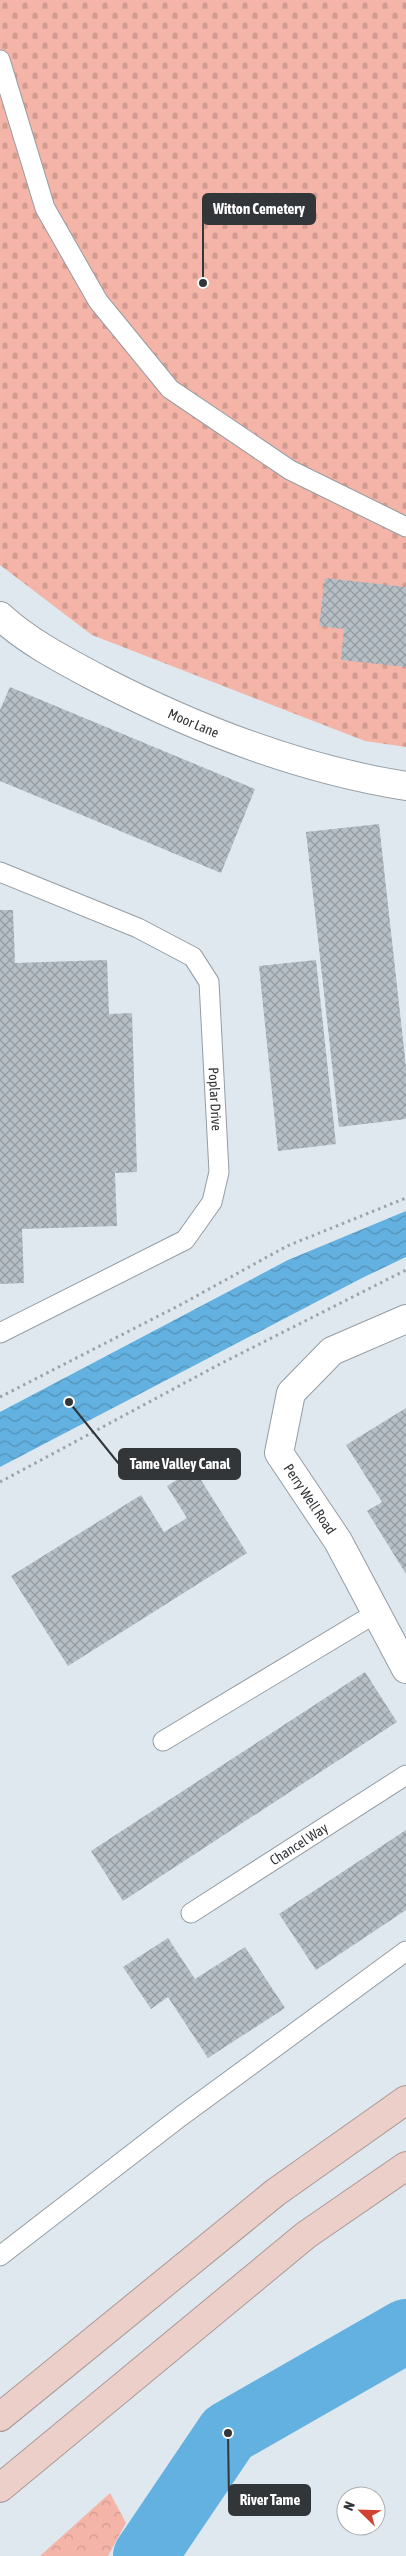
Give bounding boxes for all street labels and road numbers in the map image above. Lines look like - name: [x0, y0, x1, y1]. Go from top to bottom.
- street label: Moor Lane: [166, 705, 221, 741]
- street label: Poplar Drive: [206, 1067, 225, 1131]
- street label: Perry Well Road: [281, 1461, 339, 1537]
- street label: Chancel Way: [267, 1819, 331, 1868]

